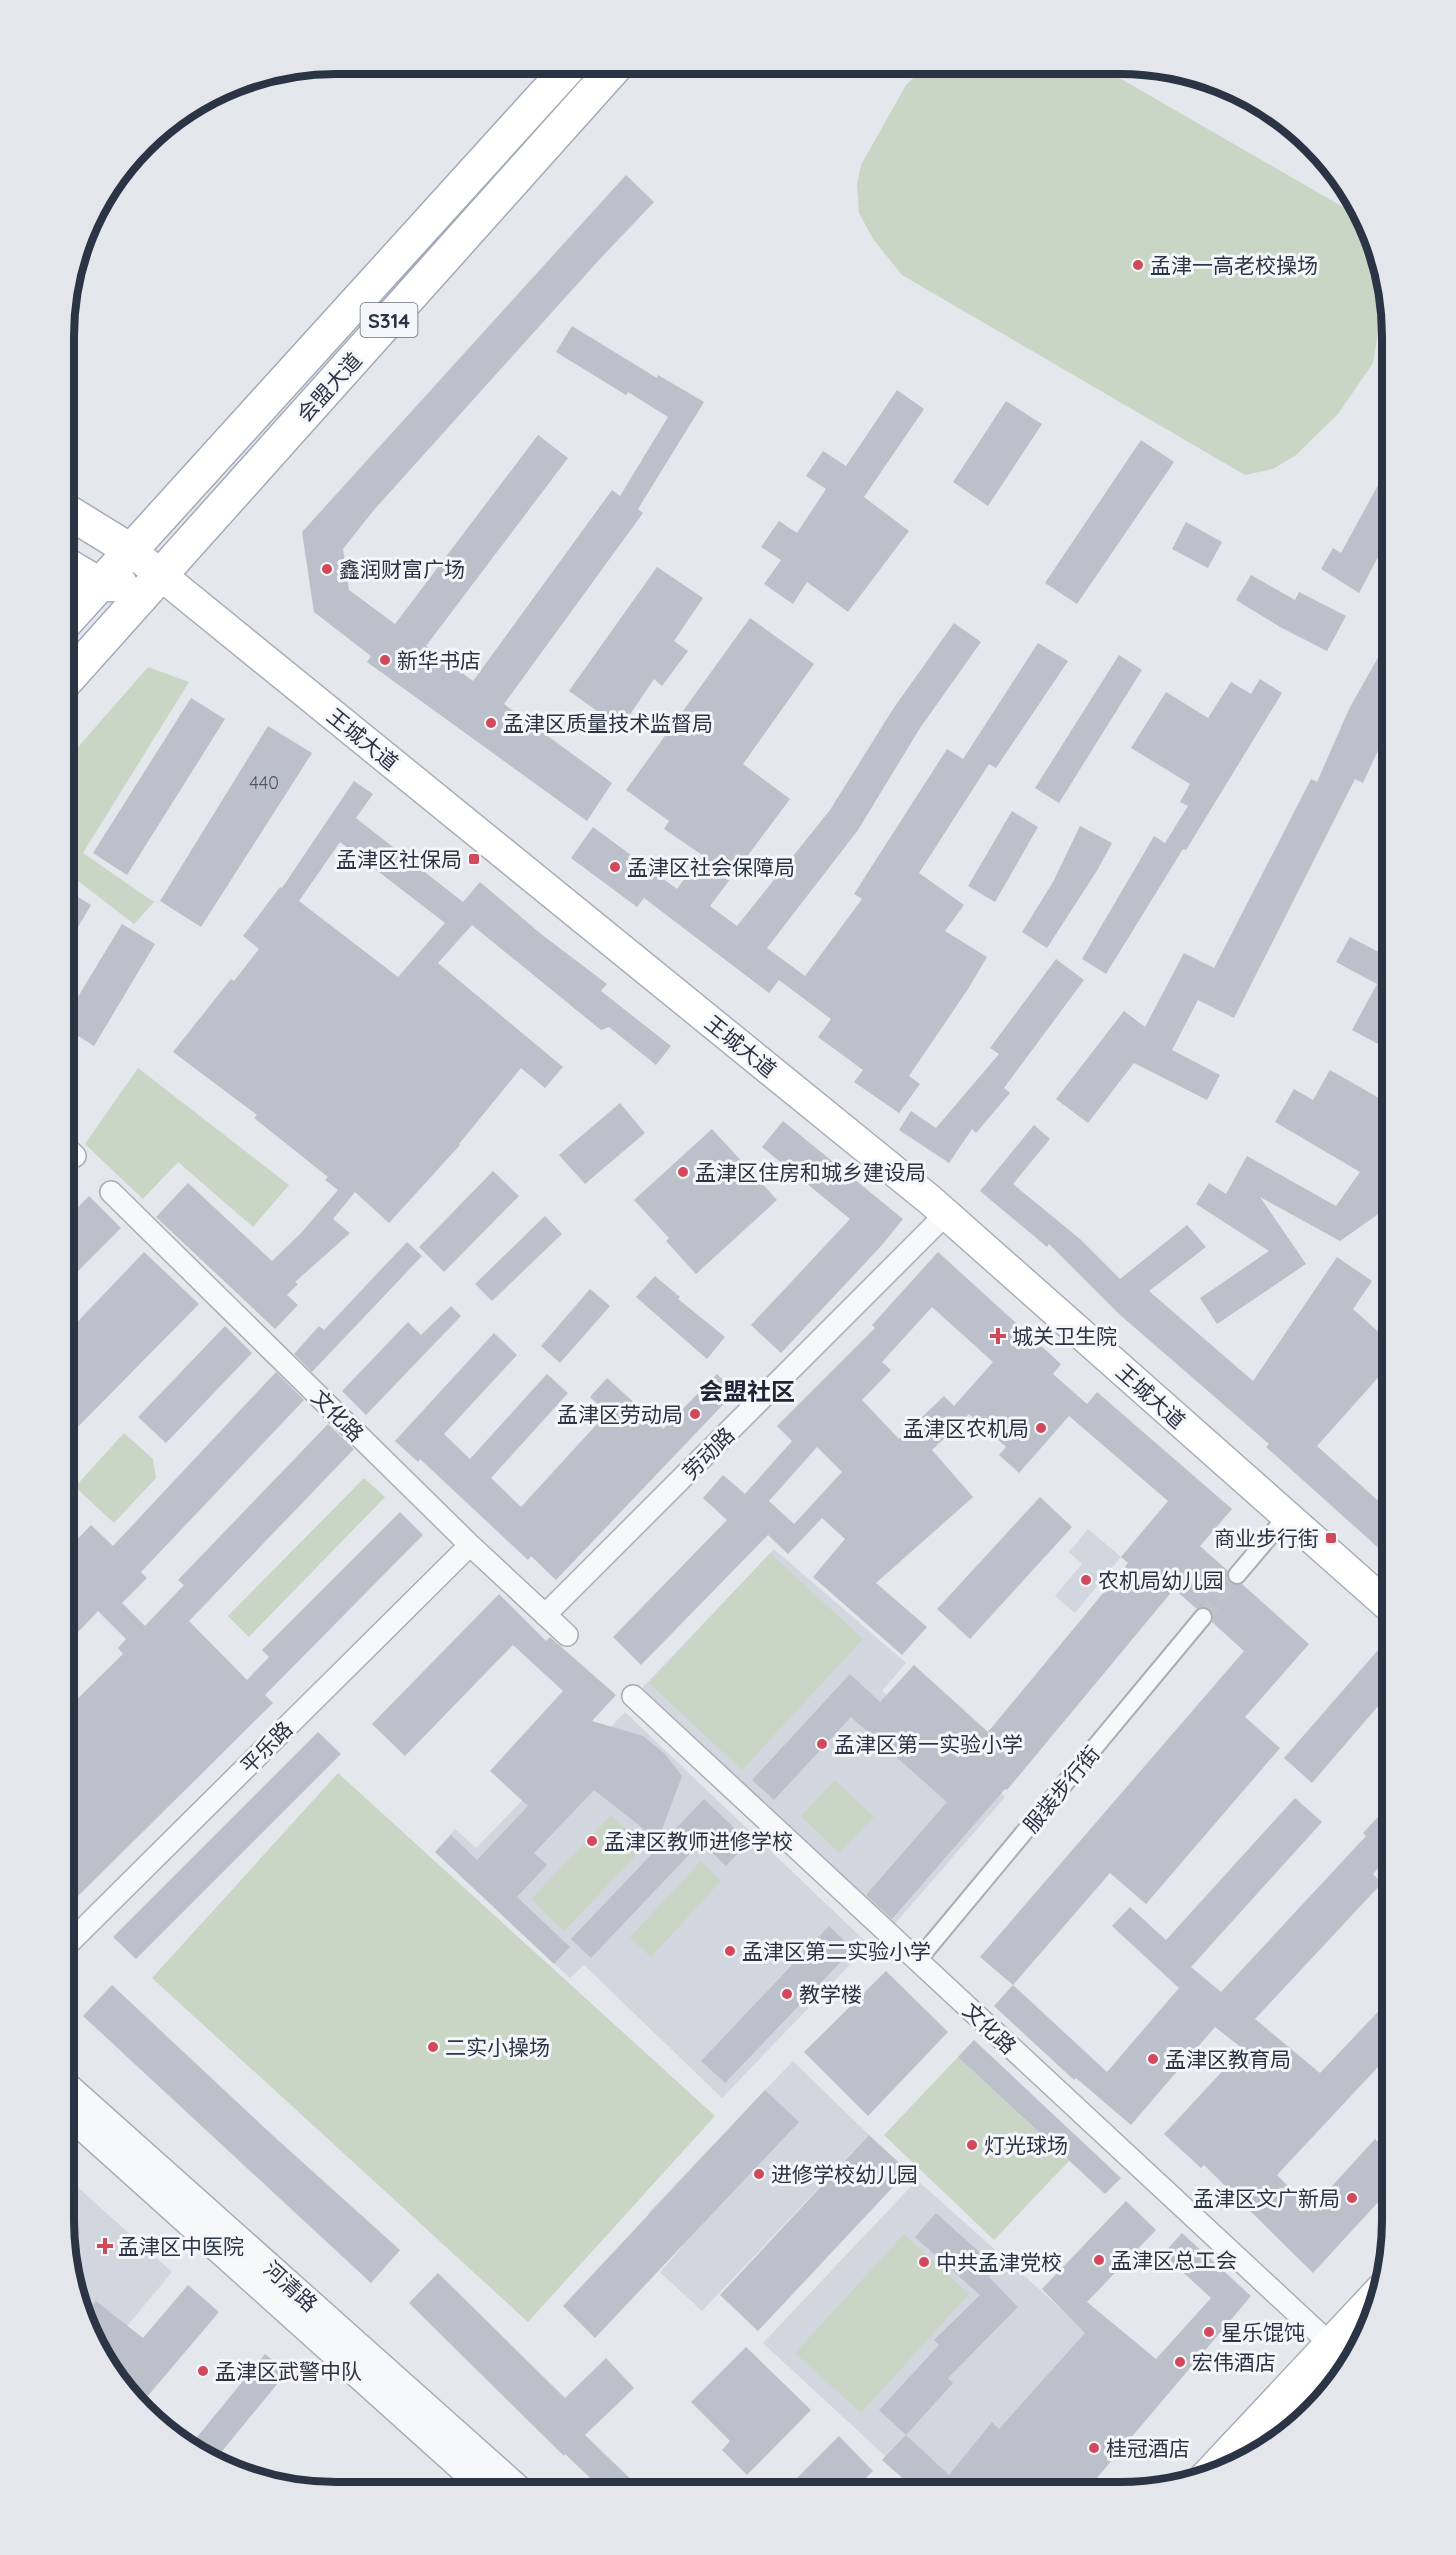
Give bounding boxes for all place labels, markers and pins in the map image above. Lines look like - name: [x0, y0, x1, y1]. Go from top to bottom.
- place label: 孟津一高老校操场: [1150, 252, 1318, 278]
- marker: 孟津一高老校操场: [1131, 258, 1145, 272]
- place label: 鑫润财富广场: [339, 556, 465, 582]
- marker: 鑫润财富广场: [320, 562, 334, 576]
- place label: 新华书店: [397, 647, 481, 673]
- marker: 新华书店: [378, 653, 392, 667]
- place label: 孟津区质量技术监督局: [503, 710, 713, 736]
- marker: 孟津区质量技术监督局: [484, 716, 498, 730]
- place label: 孟津区社保局: [336, 846, 462, 872]
- marker: 孟津区社保局: [467, 852, 481, 866]
- place label: 孟津区社会保障局: [627, 854, 795, 880]
- marker: 孟津区社会保障局: [608, 860, 622, 874]
- place label: 孟津区住房和城乡建设局: [695, 1159, 926, 1185]
- marker: 孟津区住房和城乡建设局: [676, 1165, 690, 1179]
- place label: 城关卫生院: [1012, 1323, 1117, 1349]
- marker: 城关卫生院: [989, 1327, 1007, 1345]
- place label: 孟津区劳动局: [557, 1401, 683, 1427]
- marker: 孟津区劳动局: [688, 1407, 702, 1421]
- place label: 孟津区农机局: [903, 1415, 1029, 1441]
- marker: 孟津区农机局: [1034, 1421, 1048, 1435]
- place label: 商业步行街: [1214, 1525, 1319, 1551]
- marker: 商业步行街: [1324, 1531, 1338, 1545]
- place label: 农机局幼儿园: [1098, 1567, 1224, 1593]
- marker: 农机局幼儿园: [1079, 1573, 1093, 1587]
- place label: 孟津区第一实验小学: [834, 1731, 1023, 1757]
- marker: 孟津区第一实验小学: [815, 1737, 829, 1751]
- place label: 孟津区教师进修学校: [604, 1828, 793, 1854]
- marker: 孟津区教师进修学校: [585, 1834, 599, 1848]
- place label: 孟津区第二实验小学: [742, 1938, 931, 1964]
- marker: 孟津区第二实验小学: [723, 1944, 737, 1958]
- place label: 教学楼: [799, 1981, 862, 2007]
- marker: 教学楼: [780, 1987, 794, 2001]
- place label: 二实小操场: [445, 2034, 550, 2060]
- marker: 二实小操场: [426, 2040, 440, 2054]
- place label: 孟津区教育局: [1165, 2046, 1291, 2072]
- marker: 孟津区教育局: [1146, 2052, 1160, 2066]
- place label: 灯光球场: [984, 2132, 1068, 2158]
- marker: 灯光球场: [965, 2138, 979, 2152]
- place label: 进修学校幼儿园: [771, 2161, 918, 2187]
- marker: 进修学校幼儿园: [752, 2167, 766, 2181]
- place label: 孟津区文广新局: [1193, 2185, 1340, 2211]
- marker: 孟津区文广新局: [1345, 2191, 1359, 2205]
- place label: 孟津区中医院: [118, 2233, 244, 2259]
- marker: 孟津区中医院: [96, 2237, 114, 2255]
- place label: 孟津区总工会: [1111, 2247, 1237, 2273]
- place label: 中共孟津党校: [936, 2249, 1062, 2275]
- marker: 孟津区总工会: [1092, 2253, 1106, 2267]
- marker: 中共孟津党校: [917, 2255, 931, 2269]
- place label: 星乐馄饨: [1221, 2319, 1305, 2345]
- marker: 星乐馄饨: [1202, 2325, 1216, 2339]
- place label: 宏伟酒店: [1192, 2349, 1276, 2375]
- marker: 宏伟酒店: [1173, 2355, 1187, 2369]
- place label: 孟津区武警中队: [215, 2358, 362, 2384]
- marker: 孟津区武警中队: [196, 2364, 210, 2378]
- place label: 桂冠酒店: [1106, 2435, 1190, 2461]
- marker: 桂冠酒店: [1087, 2441, 1101, 2455]

